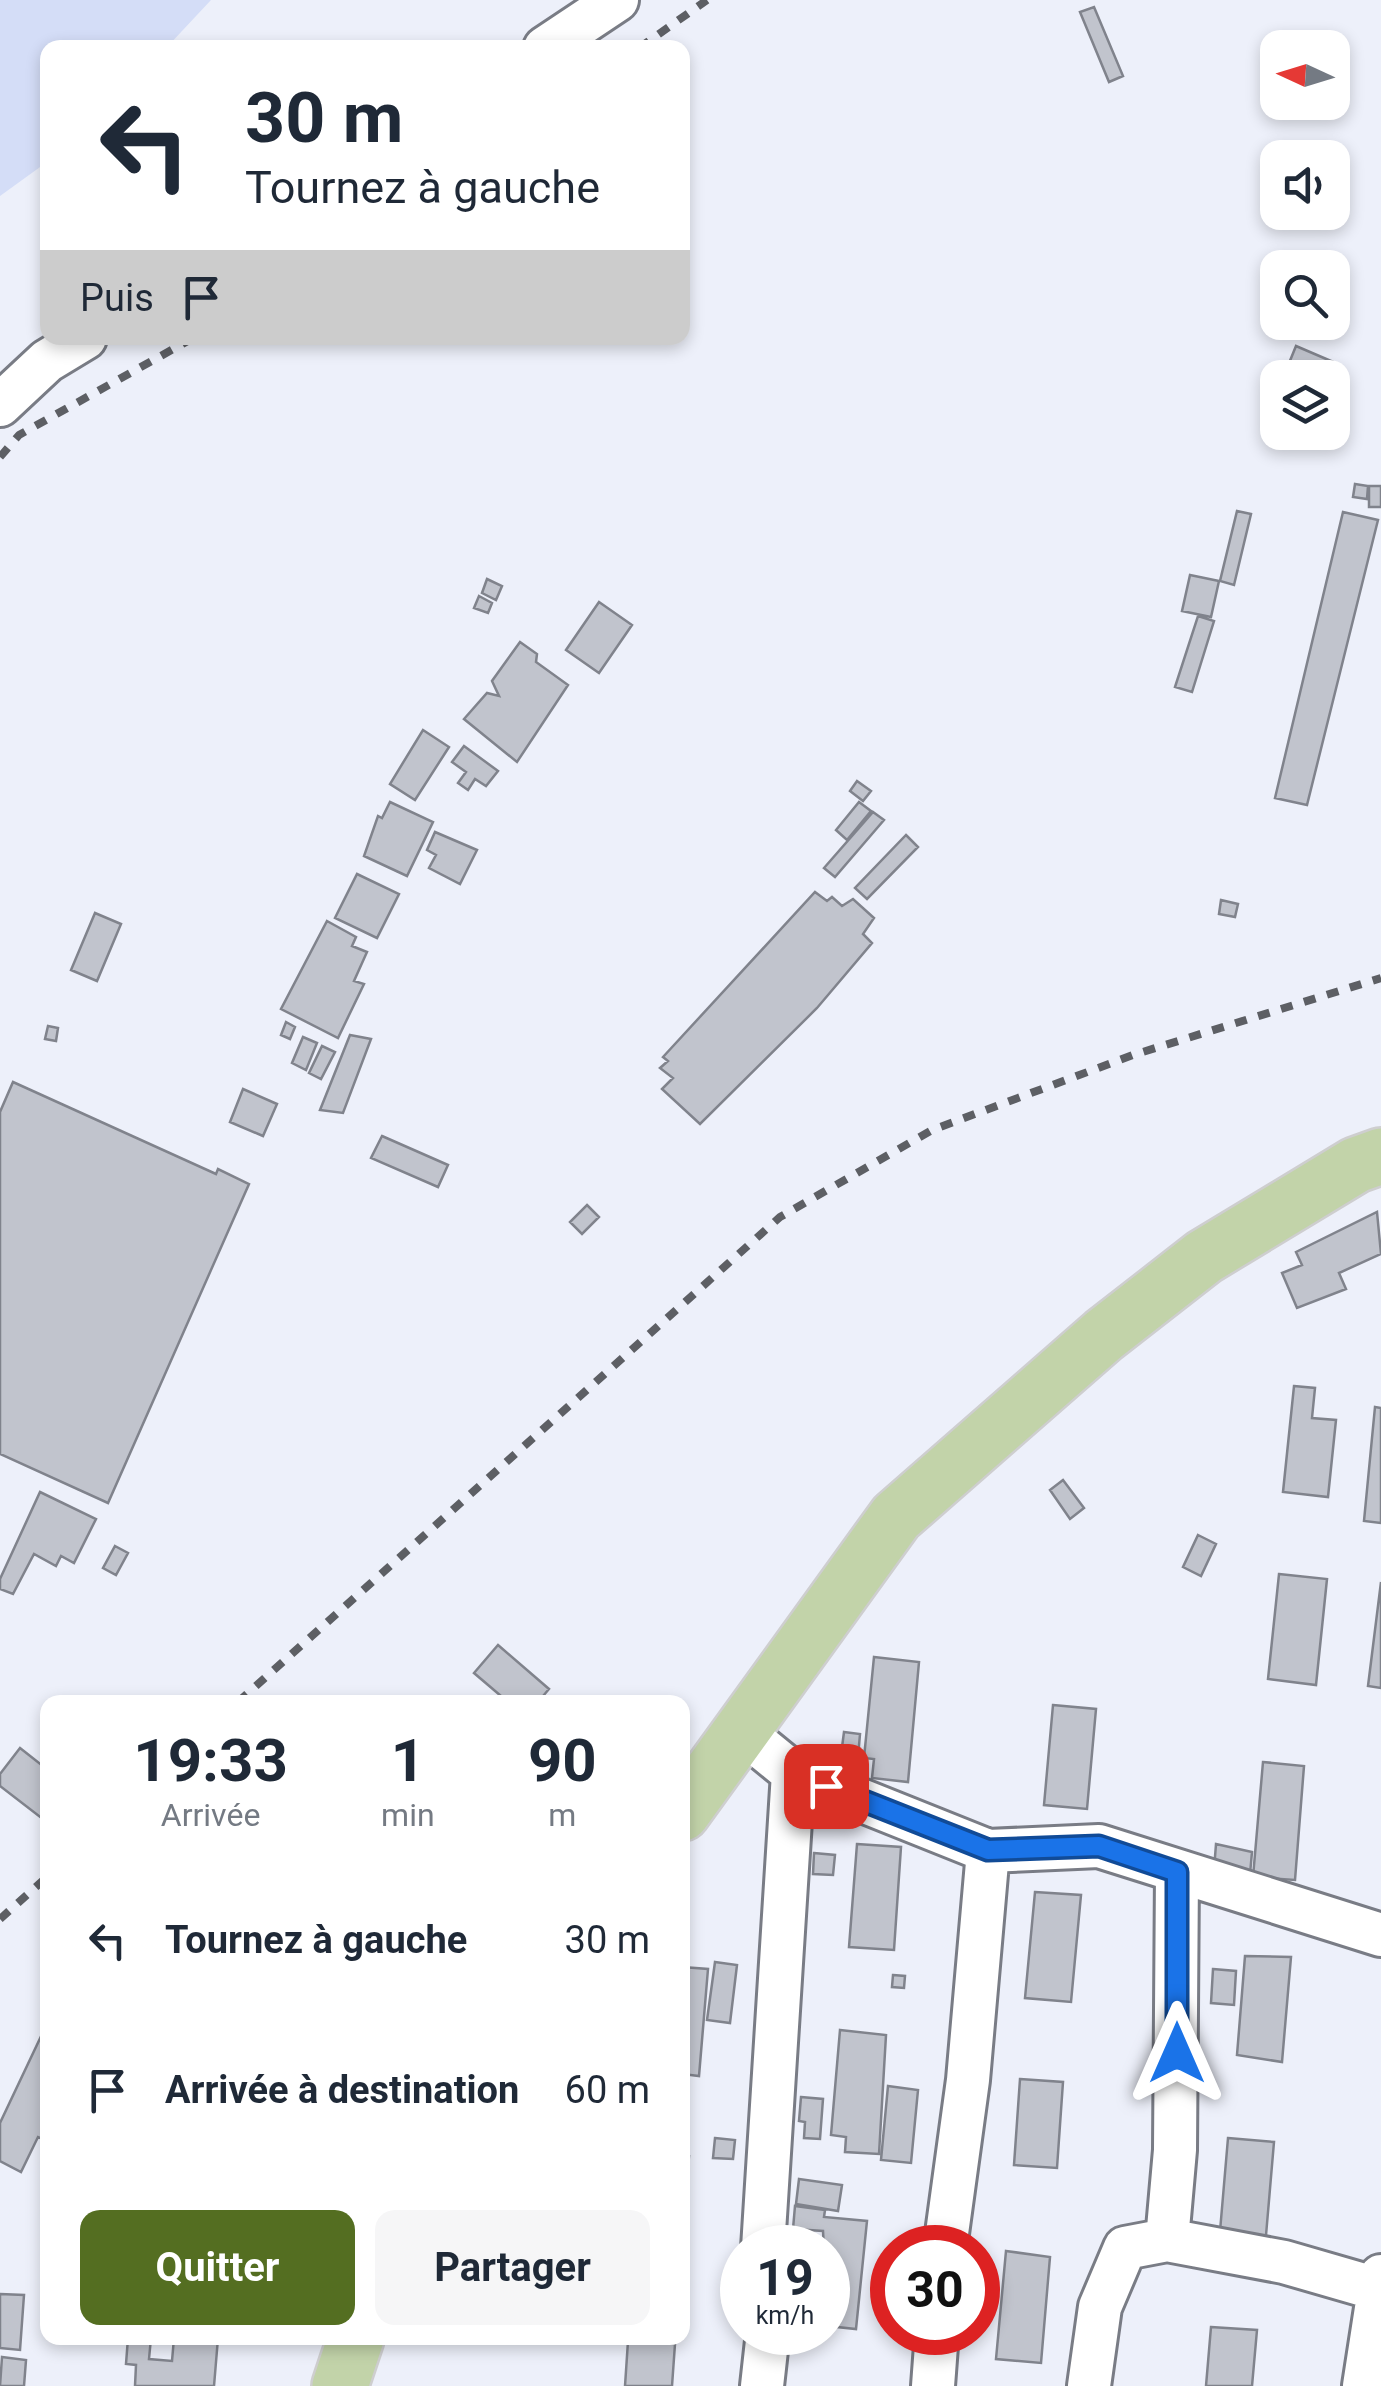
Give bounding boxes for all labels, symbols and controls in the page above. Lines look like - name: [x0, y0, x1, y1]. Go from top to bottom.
- north arrow: [1260, 30, 1350, 120]
- map controls: [1260, 30, 1350, 450]
- text: 30 m: [245, 77, 403, 159]
- icon: left: [80, 80, 210, 210]
- button: sound: [1260, 140, 1350, 230]
- text: Tournez à gauche: [245, 161, 600, 214]
- button: search: [1260, 250, 1350, 340]
- icon: arrive: [174, 270, 229, 325]
- text: Puis: [80, 276, 154, 320]
- button: layers: [1260, 360, 1350, 450]
- text: 19:33: [133, 1725, 288, 1796]
- text: 1: [391, 1725, 425, 1796]
- text: 90: [528, 1725, 597, 1796]
- pin: [784, 1744, 869, 1829]
- icon: arrive: [799, 1759, 854, 1814]
- text: Arrivée: [161, 1796, 260, 1834]
- text: min: [381, 1796, 435, 1834]
- text: m: [548, 1796, 576, 1834]
- icon: left: [80, 1913, 135, 1968]
- text: Tournez à gauche: [165, 1918, 467, 1962]
- text: 30 m: [565, 1918, 650, 1962]
- position arrow: [1125, 2001, 1229, 2105]
- icon: arrive: [80, 2063, 135, 2118]
- text: Arrivée à destination: [165, 2068, 519, 2112]
- text: 60 m: [565, 2068, 650, 2112]
- button: Quitter: [80, 2210, 355, 2325]
- button: Partager: [375, 2210, 650, 2325]
- speed limit sign: 30: [870, 2225, 1000, 2355]
- text: 19: [756, 2249, 814, 2307]
- text: km/h: [756, 2301, 814, 2330]

